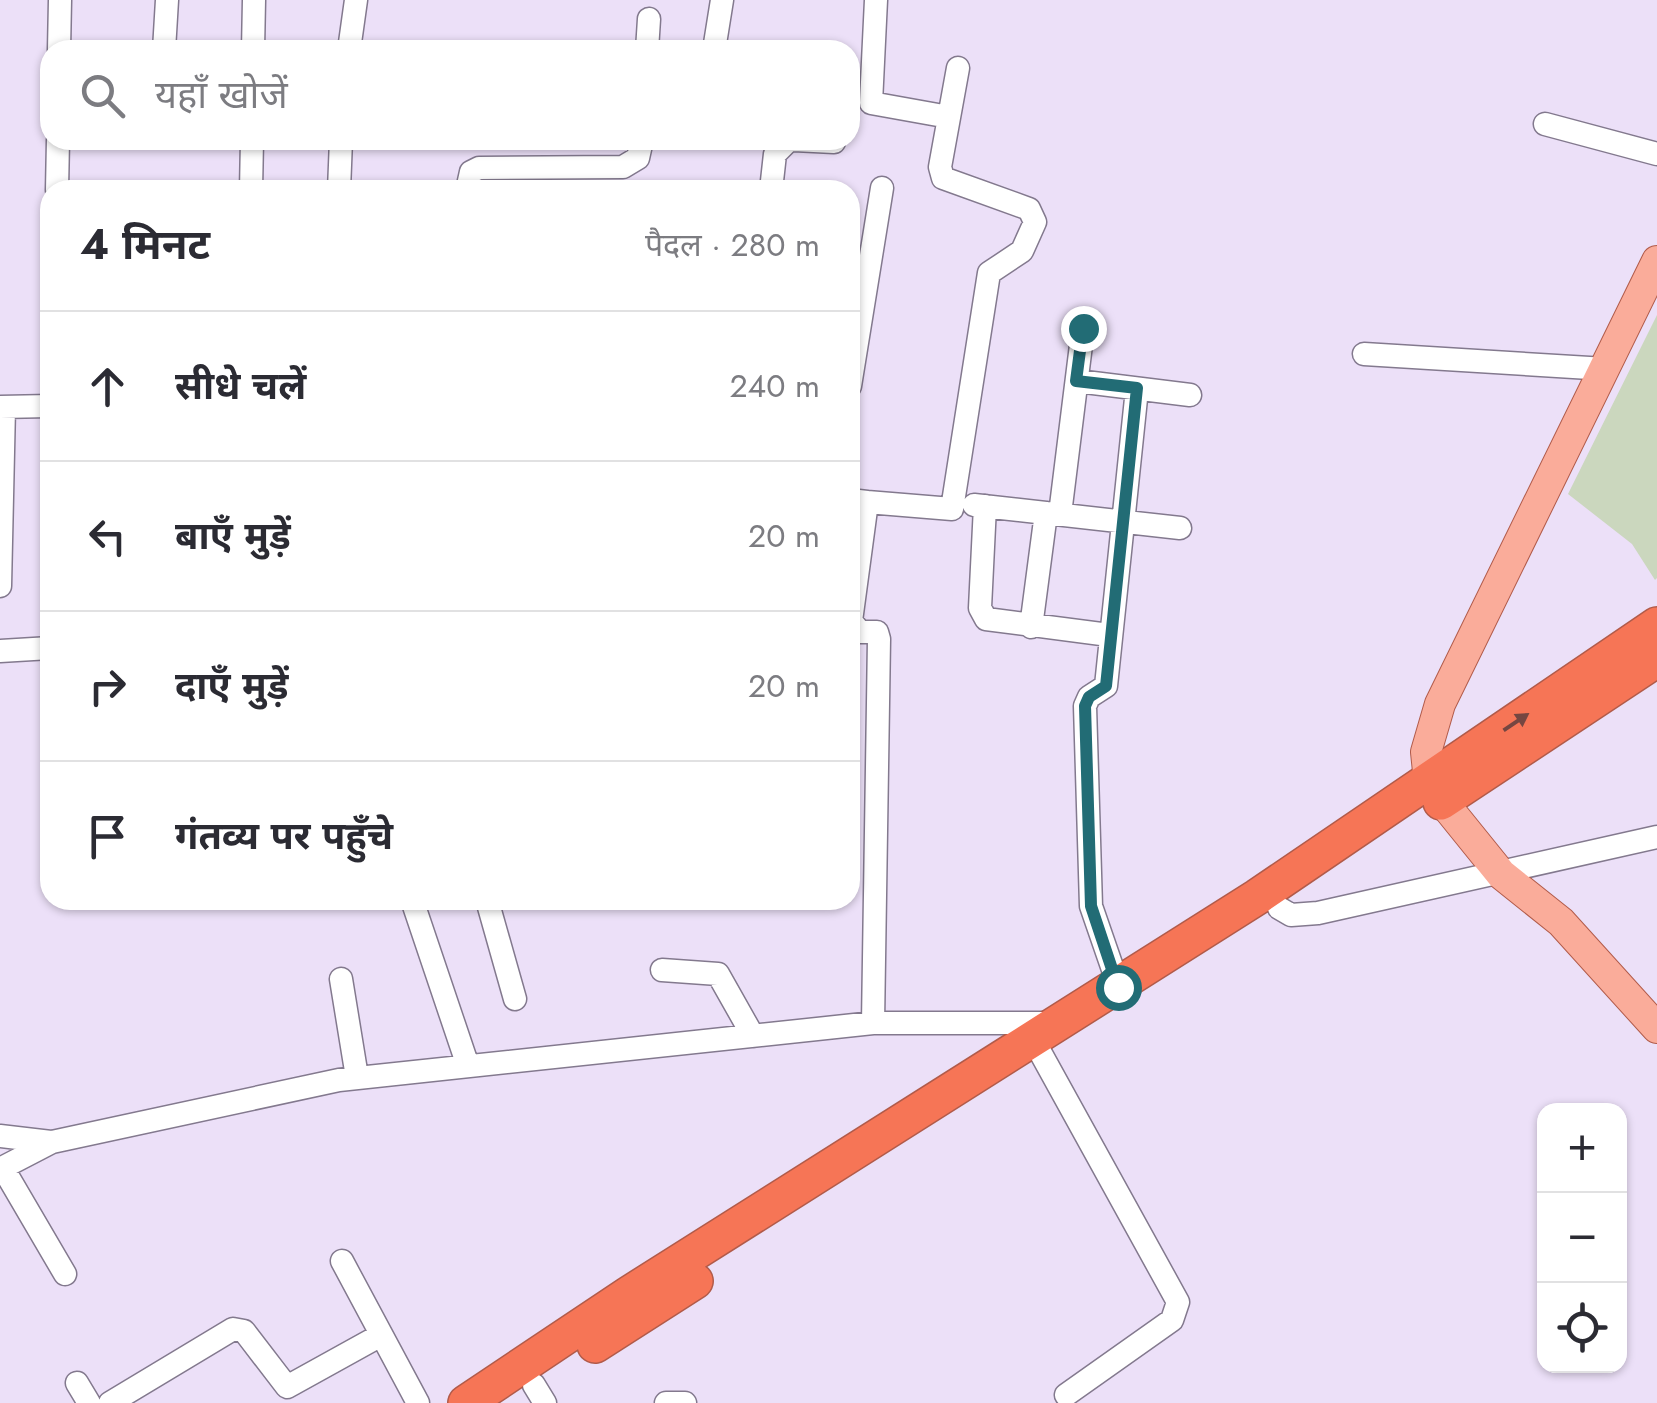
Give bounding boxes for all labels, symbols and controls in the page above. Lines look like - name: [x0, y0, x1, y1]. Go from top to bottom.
- search box: [40, 40, 860, 150]
- text: यहाँ खोजें: [155, 67, 288, 122]
- icon: search: [75, 68, 130, 123]
- text: 4 मिनट: [80, 214, 210, 275]
- text: पैदल · 280 m: [645, 222, 820, 268]
- route end: [1061, 306, 1107, 352]
- text: सीधे चलें: [175, 358, 306, 413]
- icon: ahead: [80, 359, 135, 414]
- text: 240 m: [729, 363, 820, 409]
- text: बाएँ मुड़ें: [175, 508, 291, 563]
- icon: left: [80, 509, 135, 564]
- text: 20 m: [748, 513, 820, 559]
- text: दाएँ मुड़ें: [175, 658, 288, 713]
- icon: right: [80, 659, 135, 714]
- text: 20 m: [748, 663, 820, 709]
- one-way arrow: [1503, 713, 1530, 731]
- text: गंतव्य पर पहुँचे: [175, 808, 393, 863]
- icon: arrive: [80, 809, 135, 864]
- route start: [1096, 965, 1142, 1011]
- map controls: [1537, 1103, 1627, 1373]
- button: +: [1537, 1103, 1627, 1193]
- button: −: [1537, 1193, 1627, 1283]
- button: locate: [1537, 1283, 1627, 1373]

